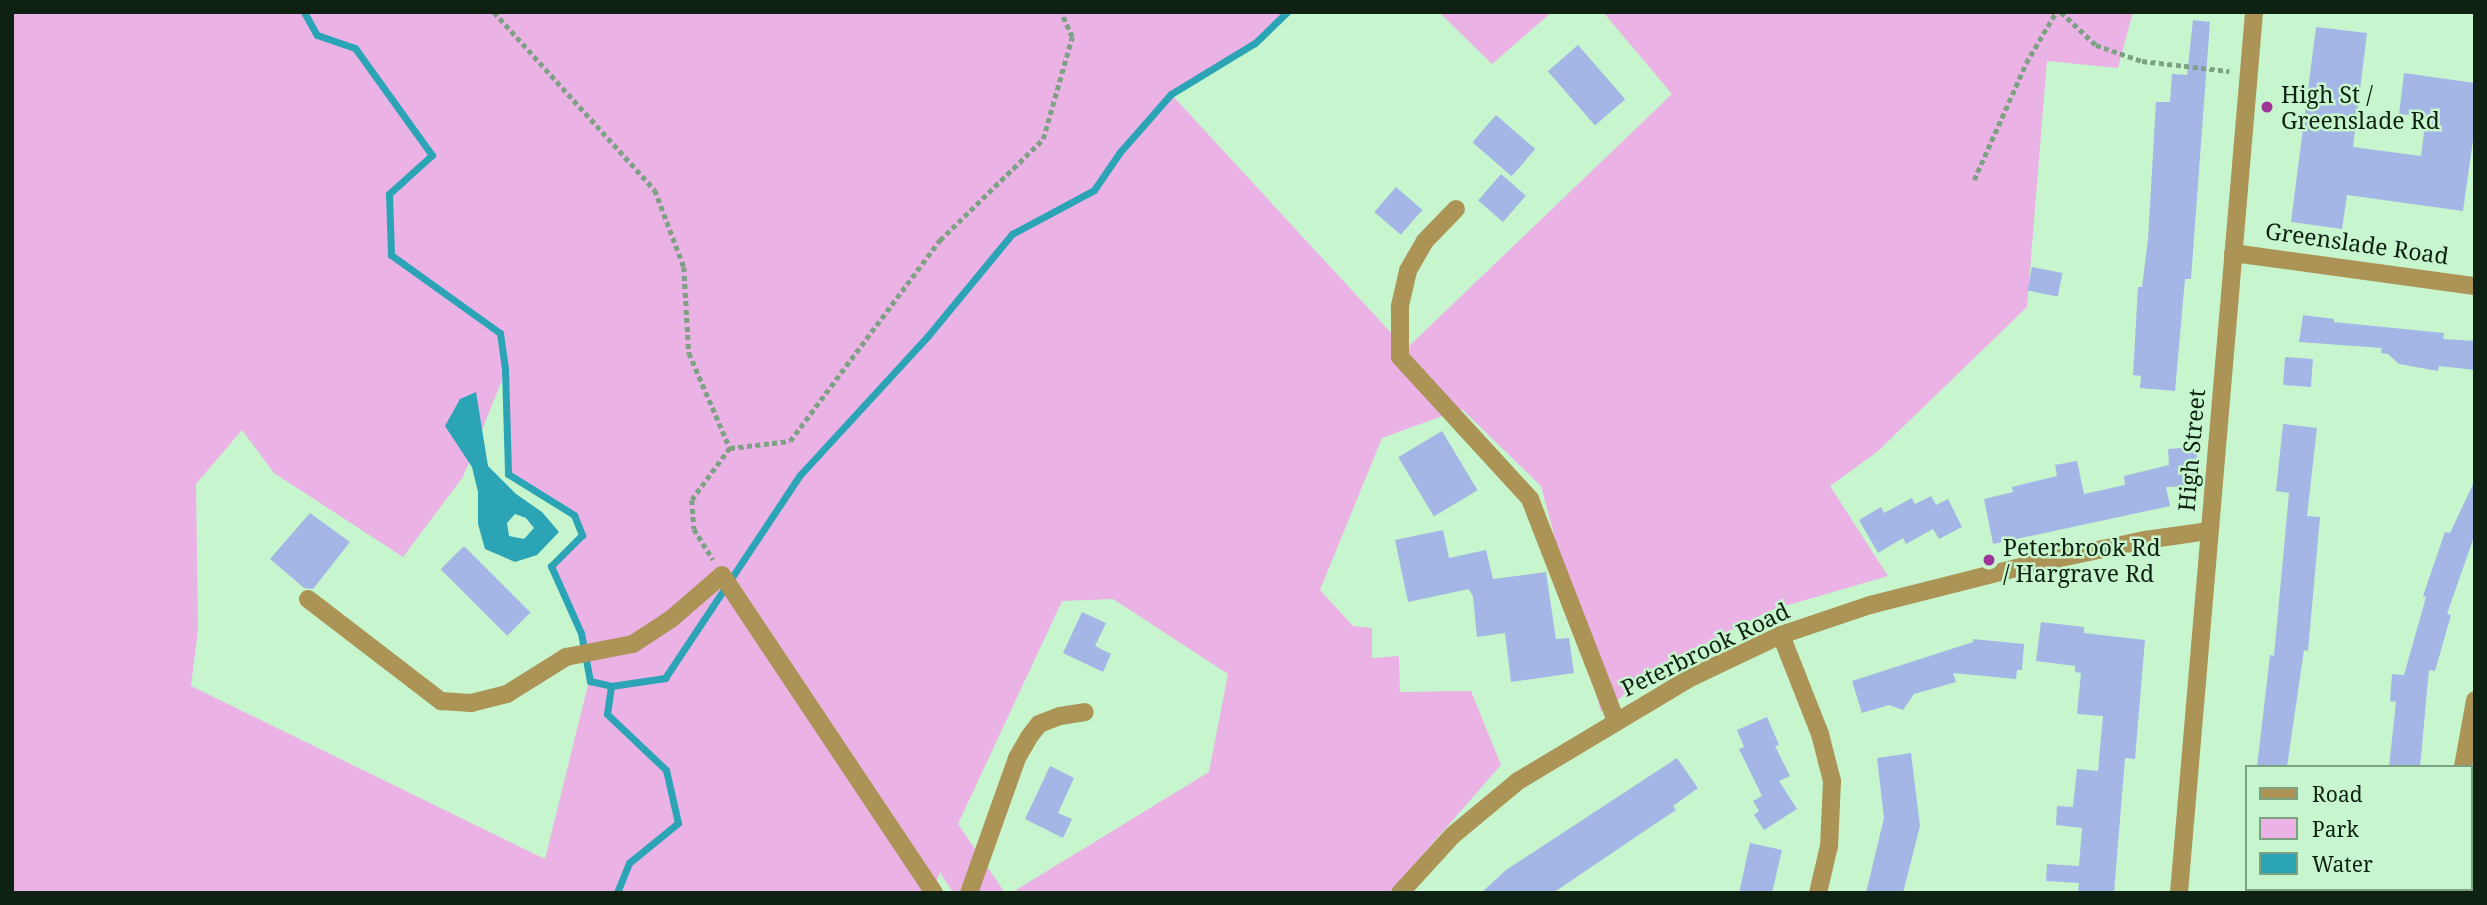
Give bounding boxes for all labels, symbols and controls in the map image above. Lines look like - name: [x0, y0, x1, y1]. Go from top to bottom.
- place label: High St / Greenslade Rd: [2281, 80, 2440, 134]
- marker: High St / Greenslade Rd: [2259, 99, 2275, 115]
- street label: Greenslade Road: [2263, 216, 2451, 270]
- street label: High Street: [2172, 388, 2210, 512]
- place label: Peterbrook Rd / Hargrave Rd: [2003, 533, 2161, 587]
- marker: Peterbrook Rd / Hargrave Rd: [1981, 552, 1997, 568]
- street label: Peterbrook Road: [1616, 596, 1794, 702]
- legend: [2246, 765, 2473, 891]
- text: Road: [2312, 780, 2363, 808]
- text: Park: [2312, 815, 2359, 843]
- text: Water: [2312, 850, 2373, 878]

